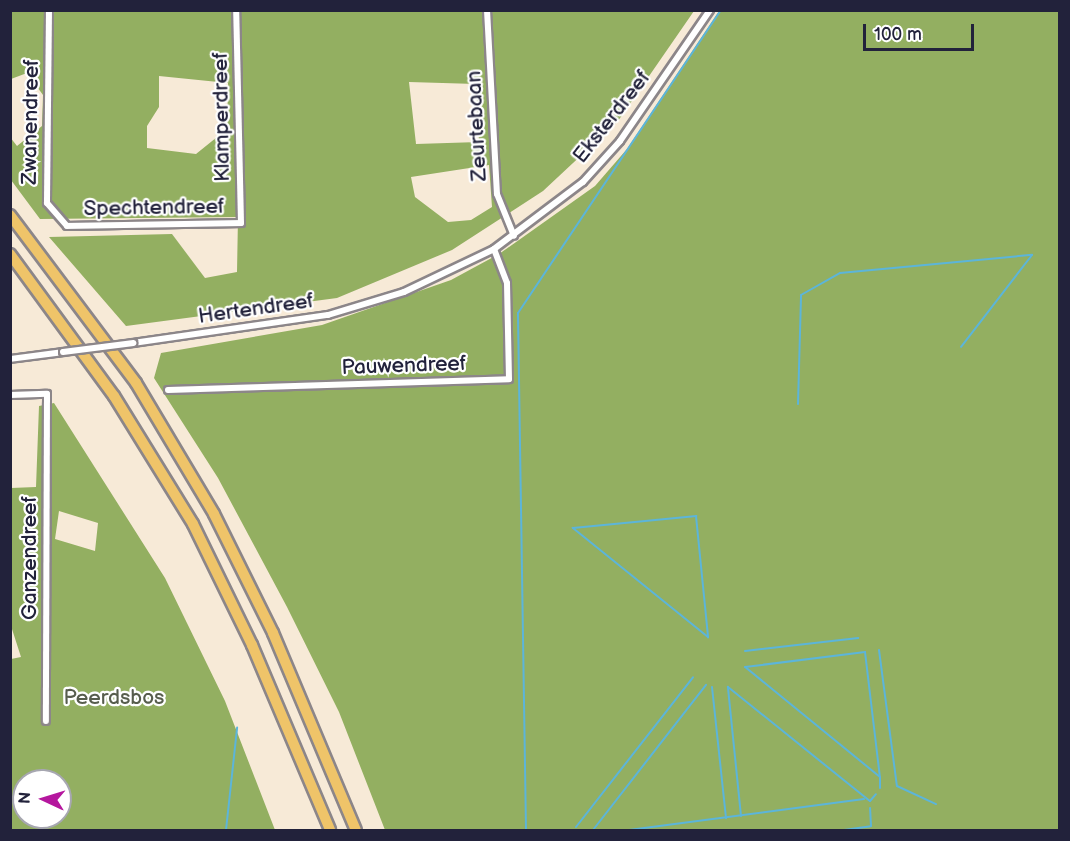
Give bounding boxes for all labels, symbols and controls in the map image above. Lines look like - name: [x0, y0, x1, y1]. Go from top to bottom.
- scale bar: [866, 12, 977, 50]
- text: 100 m: [874, 24, 922, 45]
- street label: Klamperdreef: [208, 52, 236, 182]
- street label: Zwanendreef: [17, 59, 45, 185]
- street label: Eksterdreef: [568, 66, 656, 168]
- street label: Zeurtebaan: [462, 70, 492, 182]
- street label: Spechtendreef: [83, 194, 225, 222]
- street label: Hertendreef: [197, 288, 315, 330]
- street label: Pauwendreef: [341, 351, 467, 381]
- street label: Ganzendreef: [17, 496, 43, 620]
- park label: Peerdsbos: [63, 685, 165, 711]
- north arrow: [12, 769, 72, 829]
- text: N: [16, 791, 35, 805]

